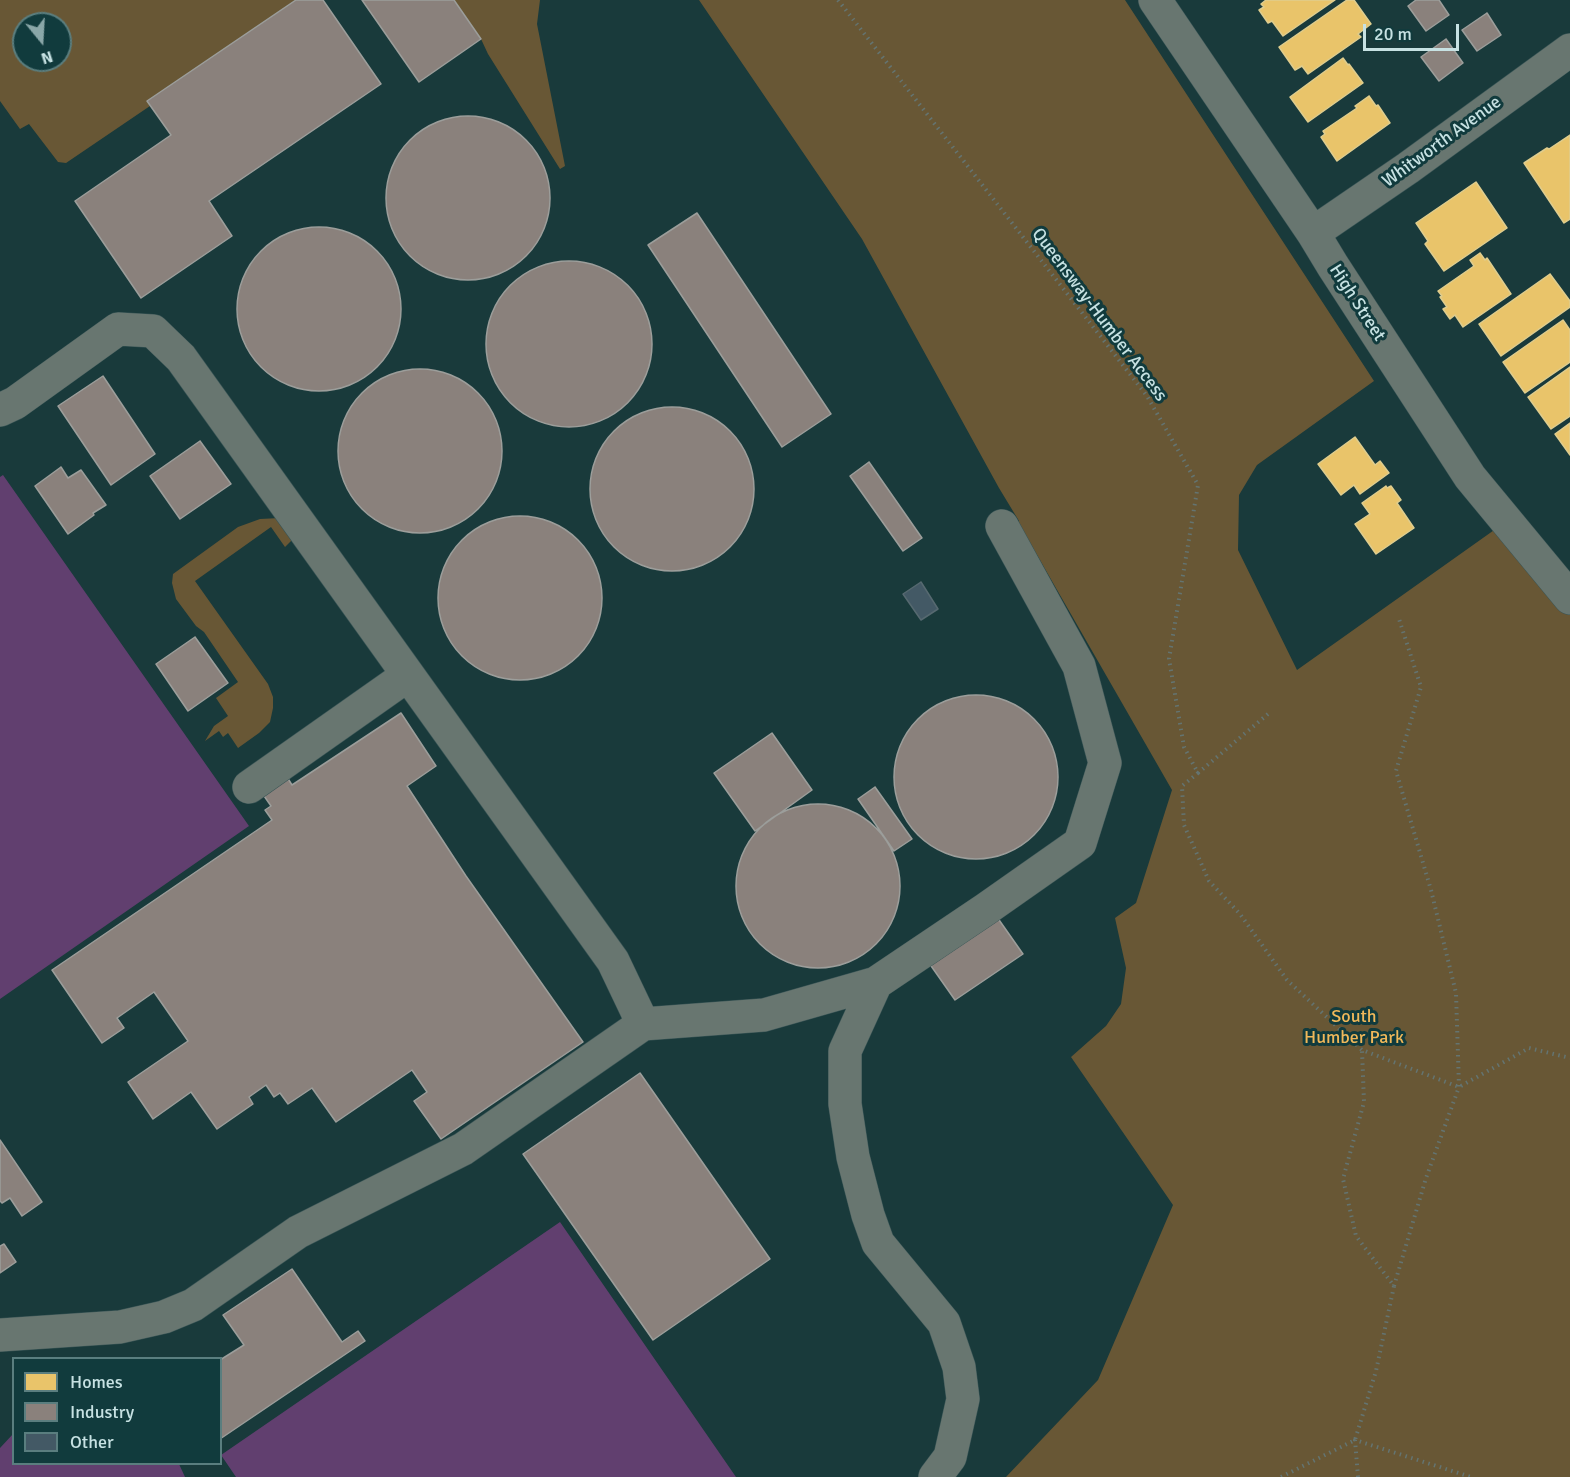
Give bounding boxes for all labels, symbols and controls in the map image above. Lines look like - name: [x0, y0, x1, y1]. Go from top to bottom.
- north arrow: [12, 12, 72, 72]
- scale bar: [1366, 12, 1462, 50]
- text: 20 m: [1374, 23, 1412, 45]
- text: N: [39, 46, 55, 68]
- street label: Whitworth Avenue: [1378, 92, 1506, 192]
- street label: Queensway-Humber Access: [1027, 224, 1171, 406]
- street label: High Street: [1324, 261, 1390, 345]
- park label: South Humber Park: [1304, 1006, 1404, 1048]
- legend: [12, 1357, 222, 1465]
- text: Homes: [70, 1371, 123, 1393]
- text: Industry: [70, 1401, 134, 1423]
- text: Other: [70, 1431, 114, 1453]

